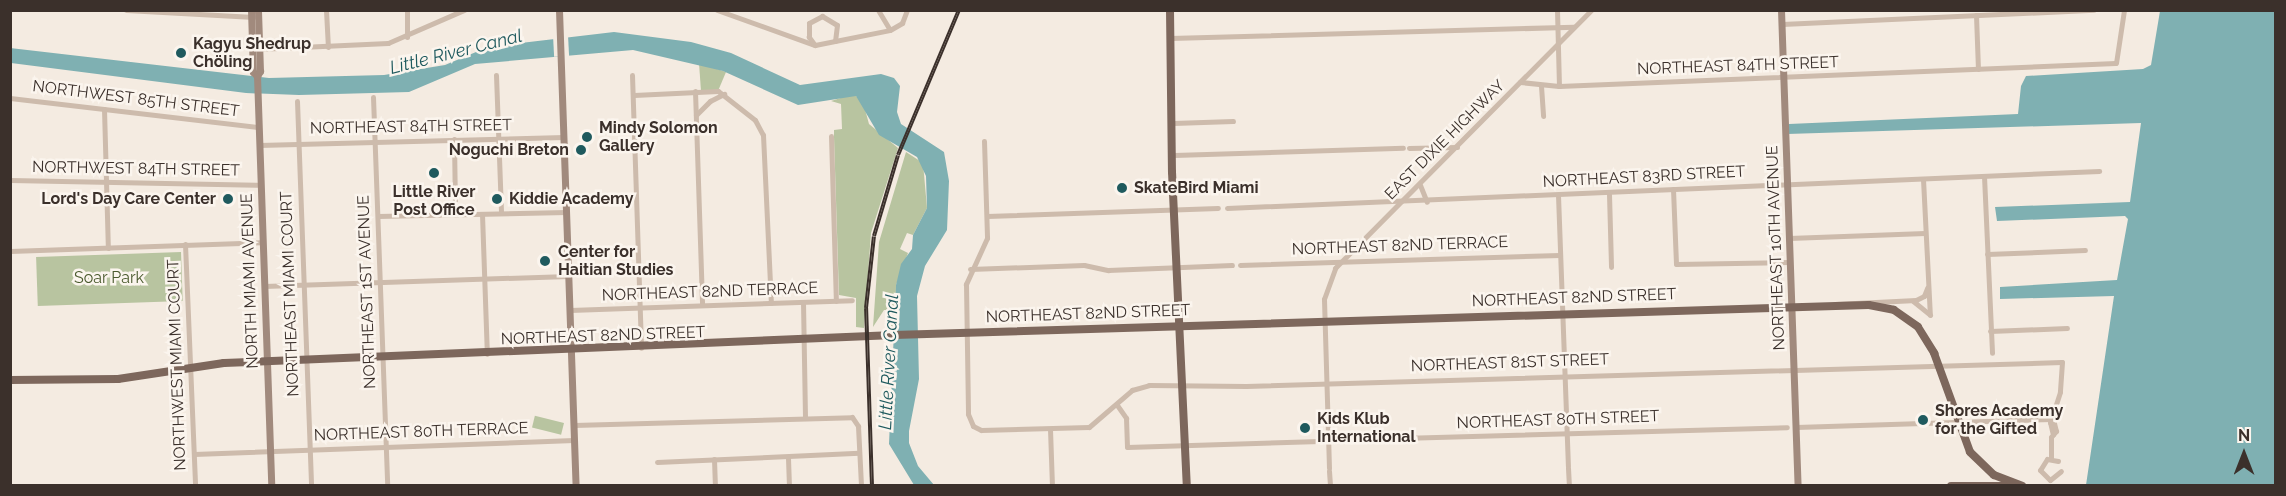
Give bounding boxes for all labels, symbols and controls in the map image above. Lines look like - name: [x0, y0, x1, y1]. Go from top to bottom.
- water label: Little River Canal: [387, 25, 525, 79]
- place label: Kagyu Shedrup Chöling: [193, 34, 311, 72]
- marker: Kagyu Shedrup Chöling: [174, 46, 188, 60]
- street label: NORTHEAST 84TH STREET: [1637, 53, 1839, 79]
- street label: EAST DIXIE HIGHWAY: [1381, 76, 1509, 204]
- street label: NORTHWEST 85TH STREET: [31, 77, 241, 121]
- street label: NORTHEAST 84TH STREET: [310, 116, 512, 138]
- place label: Mindy Solomon Gallery: [599, 118, 718, 156]
- marker: Mindy Solomon Gallery: [580, 130, 594, 144]
- place label: Noguchi Breton: [449, 140, 569, 160]
- marker: Noguchi Breton: [574, 143, 588, 157]
- street label: NORTHEAST 10TH AVENUE: [1763, 145, 1789, 351]
- street label: NORTHWEST 84TH STREET: [32, 158, 240, 180]
- street label: NORTHEAST 83RD STREET: [1542, 162, 1746, 192]
- marker: Little River Post Office: [427, 166, 441, 180]
- place label: SkateBird Miami: [1134, 178, 1259, 198]
- marker: SkateBird Miami: [1115, 181, 1129, 195]
- place label: Little River Post Office: [392, 182, 476, 220]
- place label: Lord's Day Care Center: [41, 189, 216, 209]
- place label: Kiddie Academy: [509, 189, 634, 209]
- street label: NORTHEAST MIAMI COURT: [277, 191, 303, 397]
- marker: Lord's Day Care Center: [221, 192, 235, 206]
- marker: Kiddie Academy: [490, 192, 504, 206]
- street label: NORTH MIAMI AVENUE: [237, 193, 263, 369]
- street label: NORTHEAST 1ST AVENUE: [354, 194, 380, 390]
- street label: NORTHEAST 82ND TERRACE: [1291, 233, 1509, 259]
- place label: Center for Haitian Studies: [558, 242, 674, 280]
- marker: Center for Haitian Studies: [536, 252, 554, 270]
- street label: NORTHWEST MIAMI COURT: [164, 259, 190, 471]
- park label: Soar Park: [74, 268, 144, 288]
- street label: NORTHEAST 82ND TERRACE: [601, 279, 819, 305]
- street label: NORTHEAST 82ND STREET: [1471, 285, 1677, 311]
- water label: Little River Canal: [875, 293, 903, 431]
- street label: NORTHEAST 82ND STREET: [985, 301, 1191, 327]
- street label: NORTHEAST 82ND STREET: [500, 323, 706, 349]
- street label: NORTHEAST 81ST STREET: [1410, 350, 1610, 376]
- place label: Shores Academy for the Gifted: [1935, 401, 2064, 439]
- street label: NORTHEAST 80TH STREET: [1456, 407, 1660, 433]
- place label: Kids Klub International: [1317, 409, 1416, 447]
- marker: Shores Academy for the Gifted: [1916, 413, 1930, 427]
- street label: NORTHEAST 80TH TERRACE: [313, 419, 529, 445]
- marker: Kids Klub International: [1298, 421, 1312, 435]
- north arrow: [2214, 424, 2274, 484]
- text: N: [2238, 426, 2250, 445]

